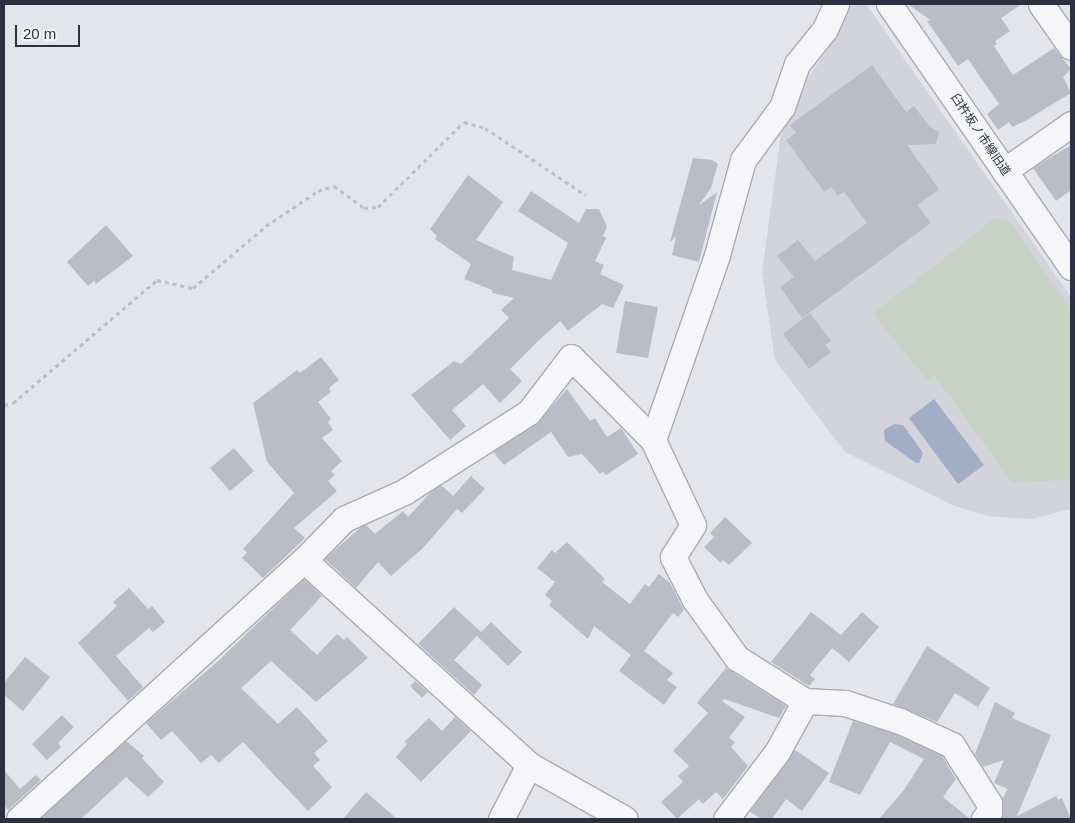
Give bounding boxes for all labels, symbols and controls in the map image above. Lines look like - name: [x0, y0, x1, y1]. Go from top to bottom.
- scale bar: [18, 15, 82, 47]
- text: 20 m: [23, 25, 56, 42]
- street label: 臼杵坂ノ市線旧道: [947, 91, 1013, 179]

